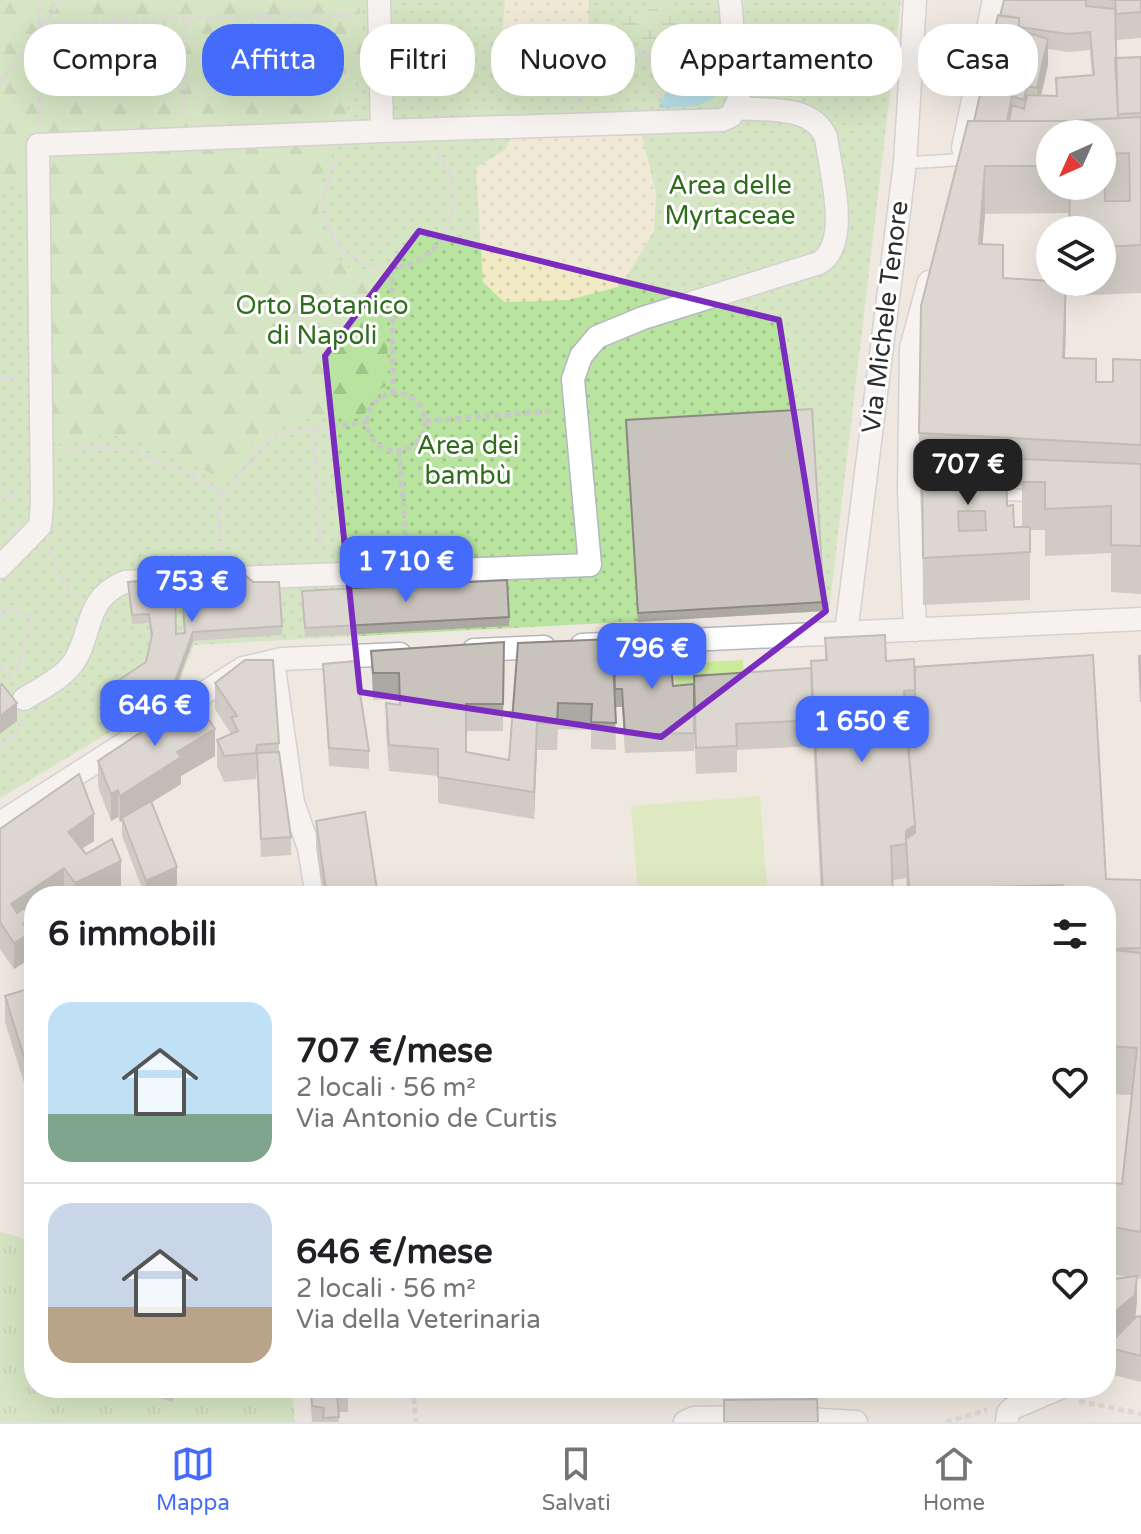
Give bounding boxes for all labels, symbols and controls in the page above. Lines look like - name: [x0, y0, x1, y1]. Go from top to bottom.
- chip: Compra: [24, 24, 186, 96]
- chip: Affitta: [202, 24, 344, 96]
- chip: Filtri: [360, 24, 475, 96]
- chip: Nuovo: [491, 24, 635, 96]
- chip: Appartamento: [651, 24, 902, 96]
- chip: Casa: [918, 24, 1038, 96]
- north arrow: [1036, 120, 1116, 200]
- map controls: [1036, 120, 1116, 296]
- park label: Area delle Myrtaceae: [664, 170, 796, 231]
- street label: Via Michele Tenore: [855, 199, 915, 435]
- button: layers: [1036, 216, 1116, 296]
- park label: Orto Botanico di Napoli: [235, 290, 409, 351]
- park label: Area dei bambù: [417, 430, 519, 491]
- pin: 707 €: [912, 439, 1024, 507]
- text: 707 €: [931, 449, 1005, 480]
- pin: 1 710 €: [332, 536, 480, 604]
- text: 1 710 €: [358, 546, 454, 577]
- pin: 753 €: [136, 556, 248, 624]
- text: 753 €: [155, 566, 229, 597]
- pin: 796 €: [596, 623, 708, 691]
- text: 796 €: [615, 633, 689, 664]
- pin: 646 €: [99, 680, 211, 748]
- text: 646 €: [118, 690, 192, 721]
- pin: 1 650 €: [788, 696, 936, 764]
- text: 1 650 €: [814, 706, 910, 737]
- icon: filters: [1048, 912, 1092, 956]
- text: 6 immobili: [48, 914, 217, 955]
- text: 707 €/mese: [296, 1031, 493, 1072]
- icon: home: [112, 1034, 208, 1130]
- icon: heart: [1048, 1060, 1092, 1104]
- text: 2 locali · 56 m²: [296, 1072, 476, 1103]
- text: Via Antonio de Curtis: [296, 1103, 557, 1134]
- text: 646 €/mese: [296, 1232, 493, 1273]
- icon: home: [112, 1235, 208, 1331]
- icon: heart: [1048, 1261, 1092, 1305]
- text: 2 locali · 56 m²: [296, 1273, 476, 1304]
- text: Via della Veterinaria: [296, 1304, 541, 1335]
- tab: Mappa: [156, 1442, 230, 1516]
- tab: Salvati: [542, 1442, 611, 1516]
- tab: Home: [923, 1442, 985, 1516]

